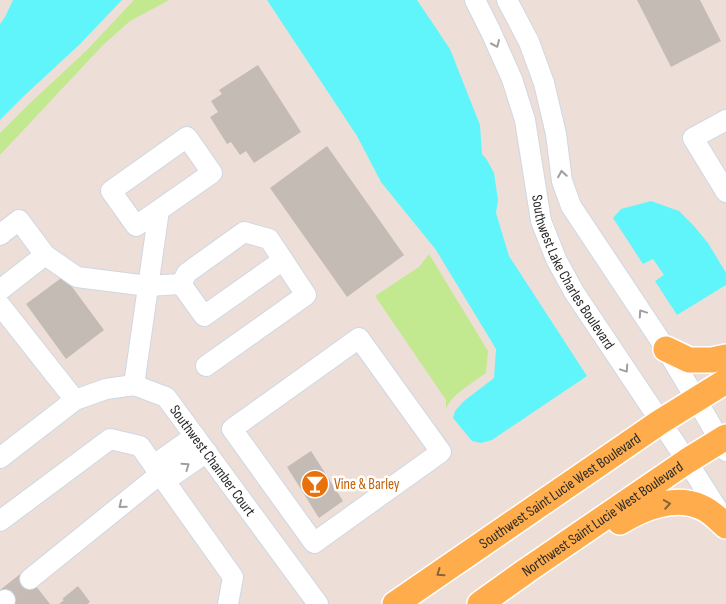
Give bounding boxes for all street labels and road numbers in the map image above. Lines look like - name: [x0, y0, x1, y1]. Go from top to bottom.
- street label: Southwest Lake Charles Boulevard: [527, 193, 619, 353]
- street label: Southwest Chamber Court: [165, 401, 260, 521]
- street label: Southwest Saint Lucie West Boulevard: [476, 429, 645, 553]
- street label: Northwest Saint Lucie West Boulevard: [518, 457, 687, 581]

